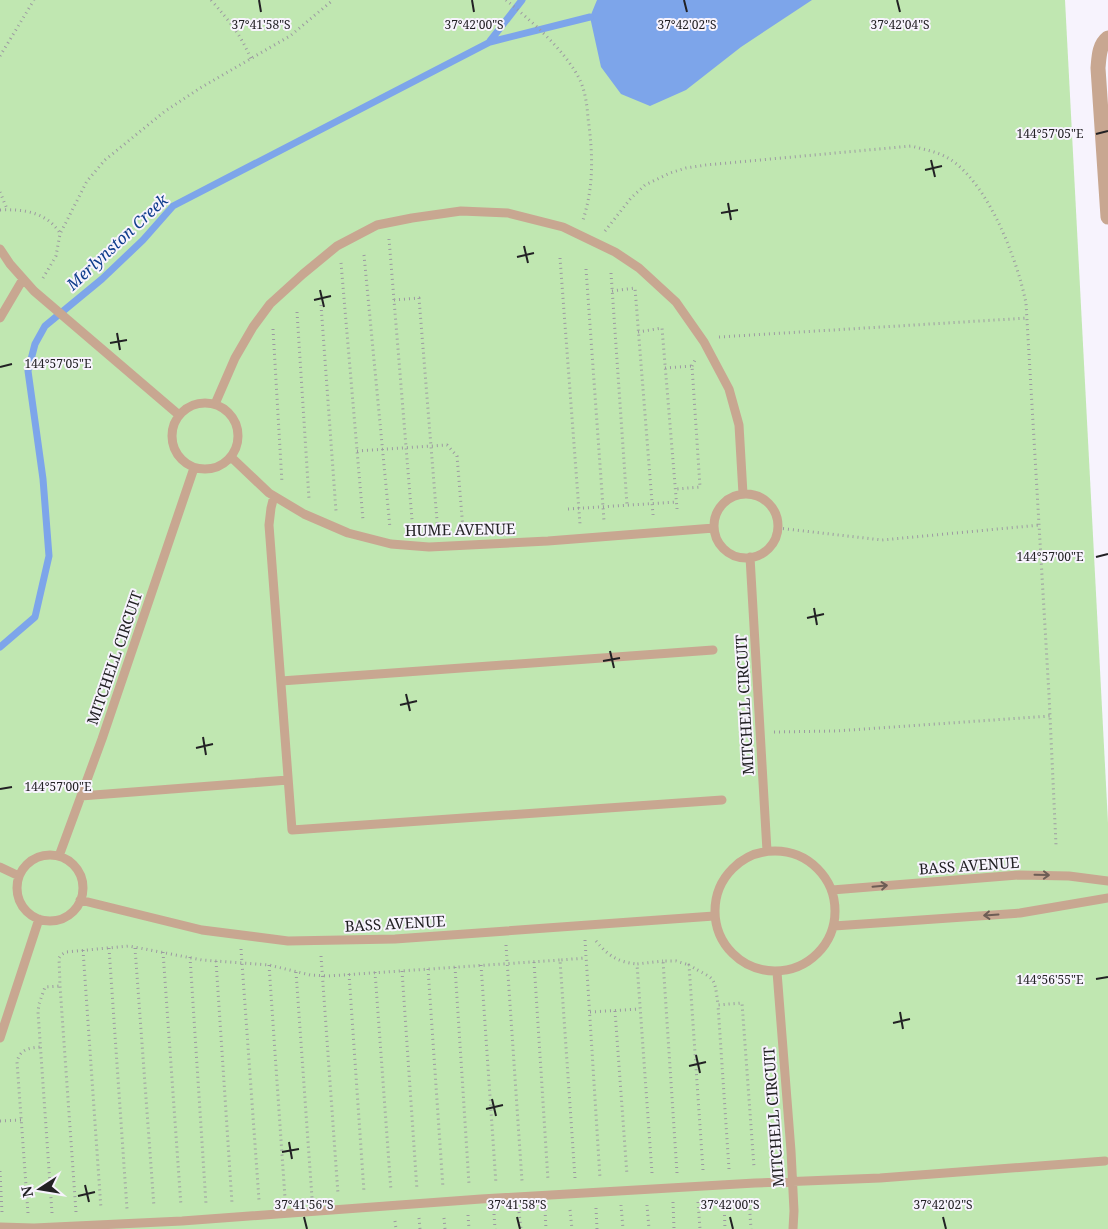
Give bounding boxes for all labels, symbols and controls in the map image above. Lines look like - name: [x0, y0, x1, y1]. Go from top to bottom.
- text: 37°41'58"S: [231, 16, 291, 33]
- text: 37°42'00"S: [444, 16, 504, 33]
- text: 37°42'02"S: [657, 16, 717, 33]
- text: 37°42'04"S: [870, 16, 930, 33]
- text: 144°57'05"E: [1017, 125, 1083, 142]
- water label: Merlynston Creek: [61, 188, 173, 296]
- text: 144°57'05"E: [25, 355, 91, 372]
- street label: HUME AVENUE: [405, 518, 515, 540]
- text: 144°57'00"E: [1017, 548, 1083, 565]
- street label: MITCHELL CIRCUIT: [82, 588, 146, 727]
- street label: MITCHELL CIRCUIT: [730, 634, 758, 776]
- text: 144°57'00"E: [25, 778, 91, 795]
- street label: BASS AVENUE: [918, 852, 1020, 878]
- one-way arrow: [1034, 870, 1050, 880]
- one-way arrow: [872, 881, 888, 891]
- street label: BASS AVENUE: [344, 910, 446, 936]
- one-way arrow: [983, 910, 999, 920]
- text: 144°56'55"E: [1017, 971, 1083, 988]
- street label: MITCHELL CIRCUIT: [758, 1046, 788, 1188]
- north arrow: [15, 1164, 65, 1214]
- text: N: [16, 1184, 37, 1199]
- text: 37°41'56"S: [274, 1196, 334, 1213]
- text: 37°41'58"S: [487, 1196, 547, 1213]
- text: 37°42'00"S: [700, 1196, 760, 1213]
- text: 37°42'02"S: [913, 1196, 973, 1213]

